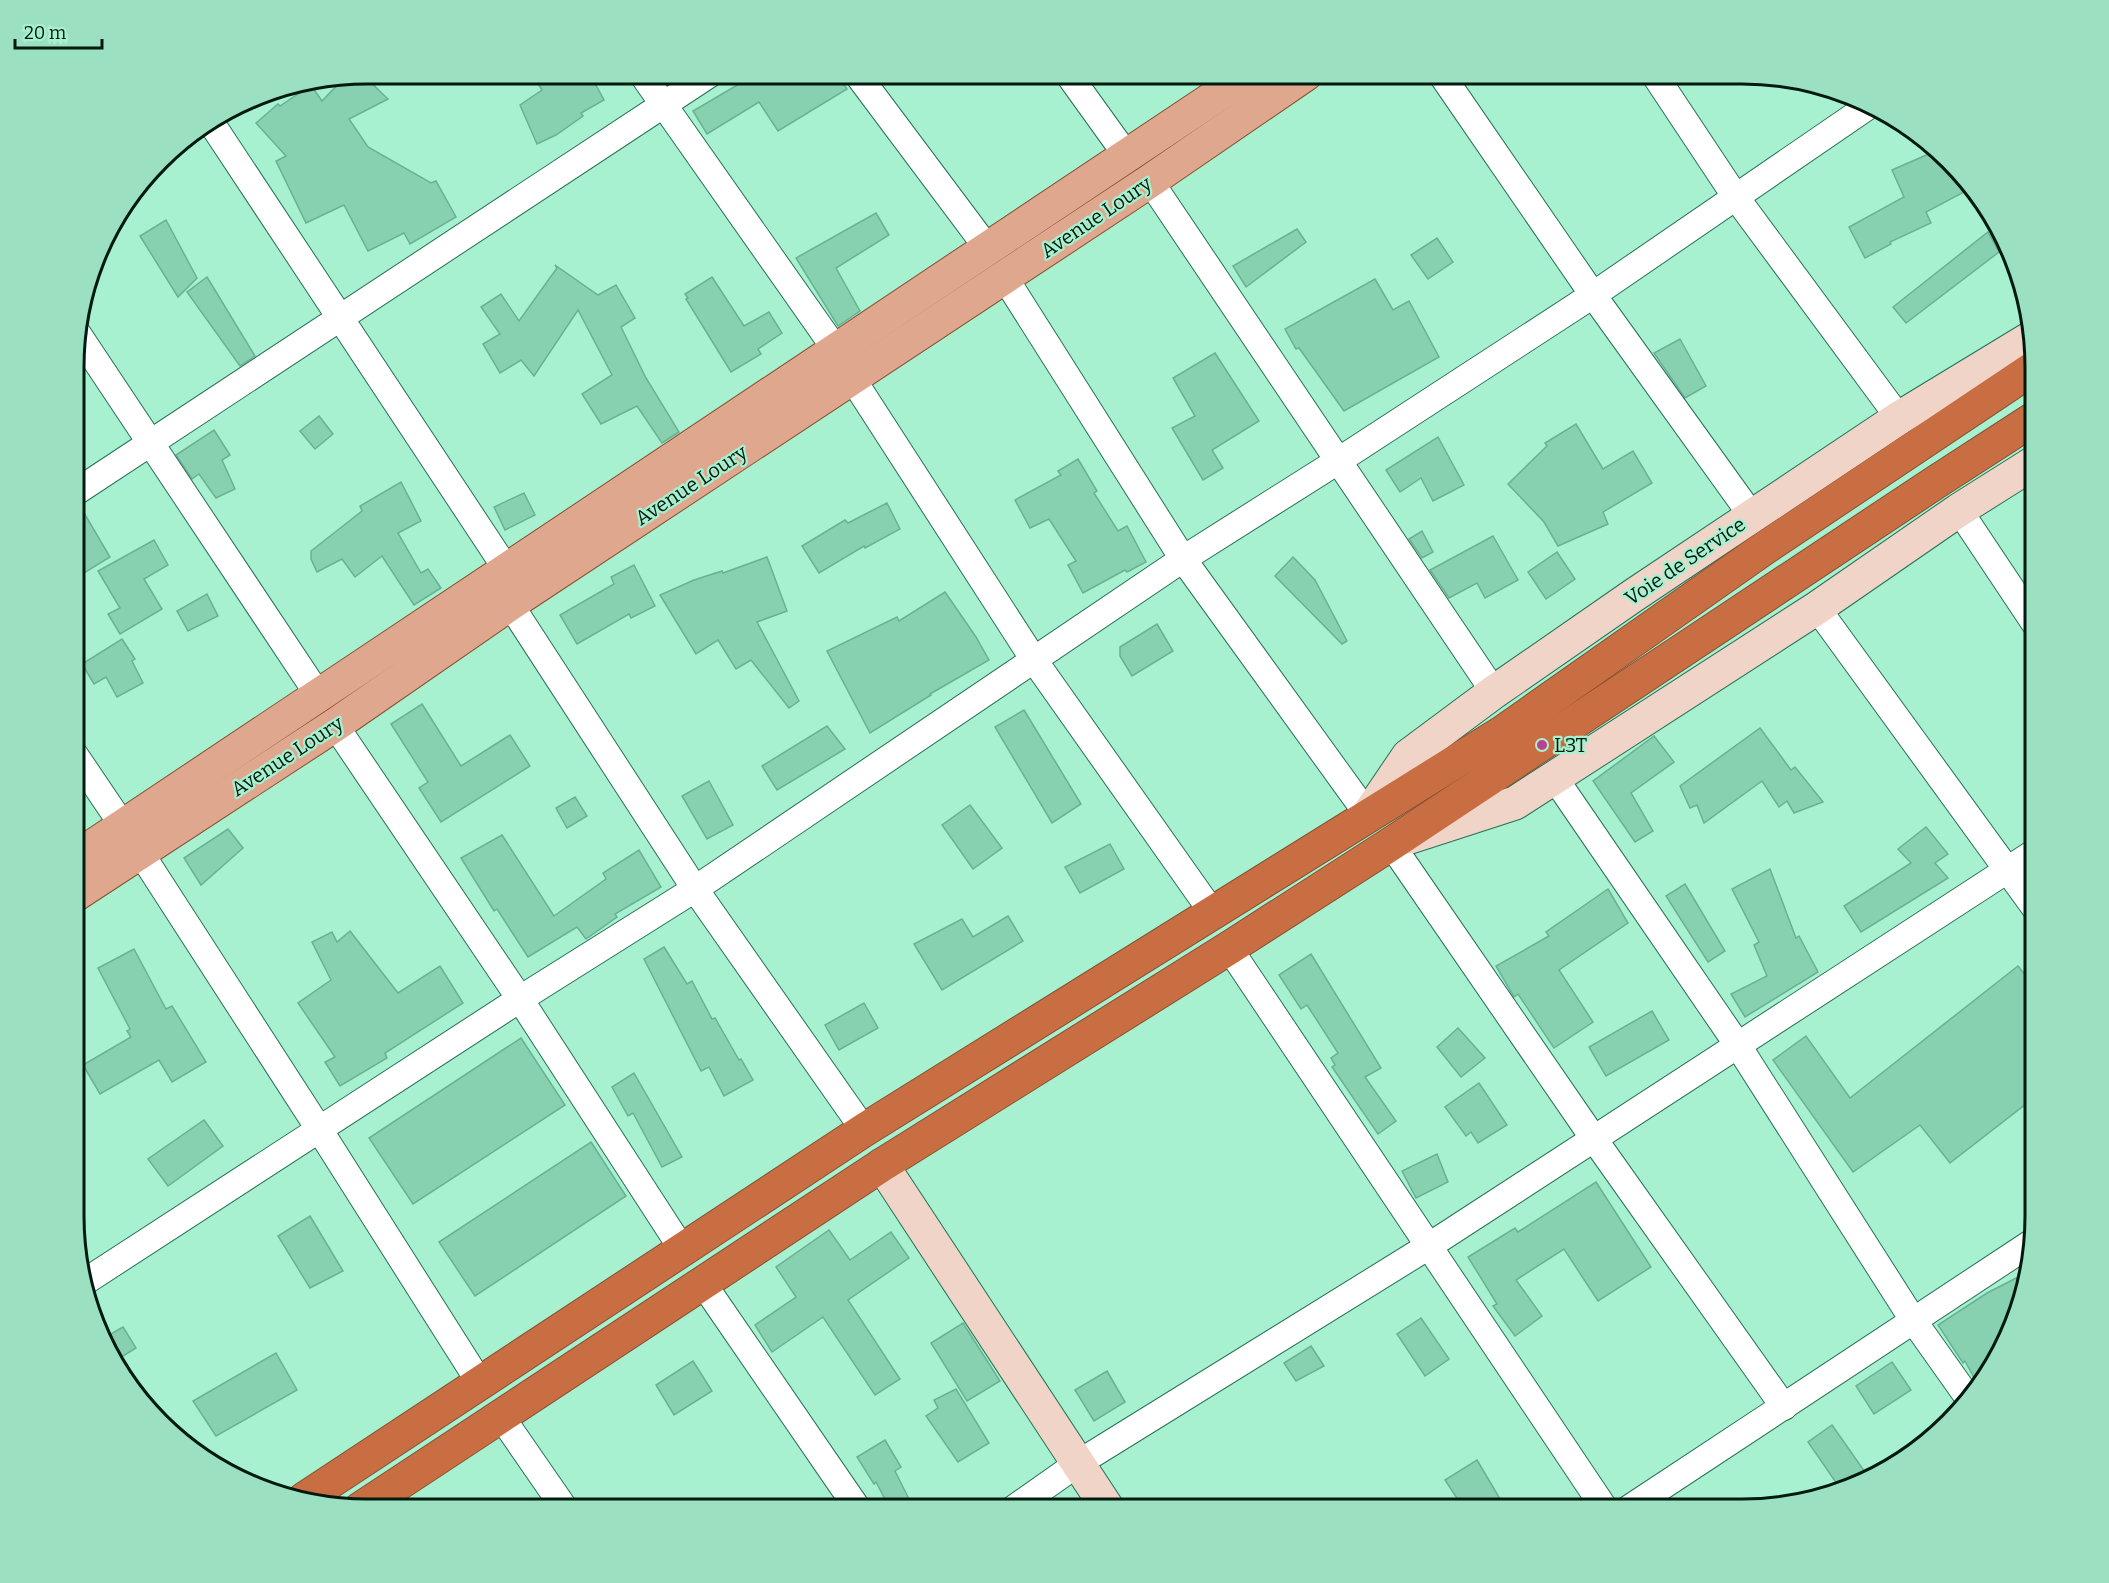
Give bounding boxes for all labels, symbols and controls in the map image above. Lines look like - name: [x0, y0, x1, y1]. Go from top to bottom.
- scale bar: [15, 12, 102, 50]
- text: 20 m: [24, 22, 66, 44]
- street label: Avenue Loury: [1036, 171, 1156, 263]
- street label: Avenue Loury: [630, 440, 752, 530]
- street label: Voie de Service: [1620, 512, 1750, 610]
- street label: Avenue Loury: [226, 711, 348, 801]
- place label: L3T: [1554, 733, 1588, 757]
- marker: L3T: [1535, 738, 1549, 752]

